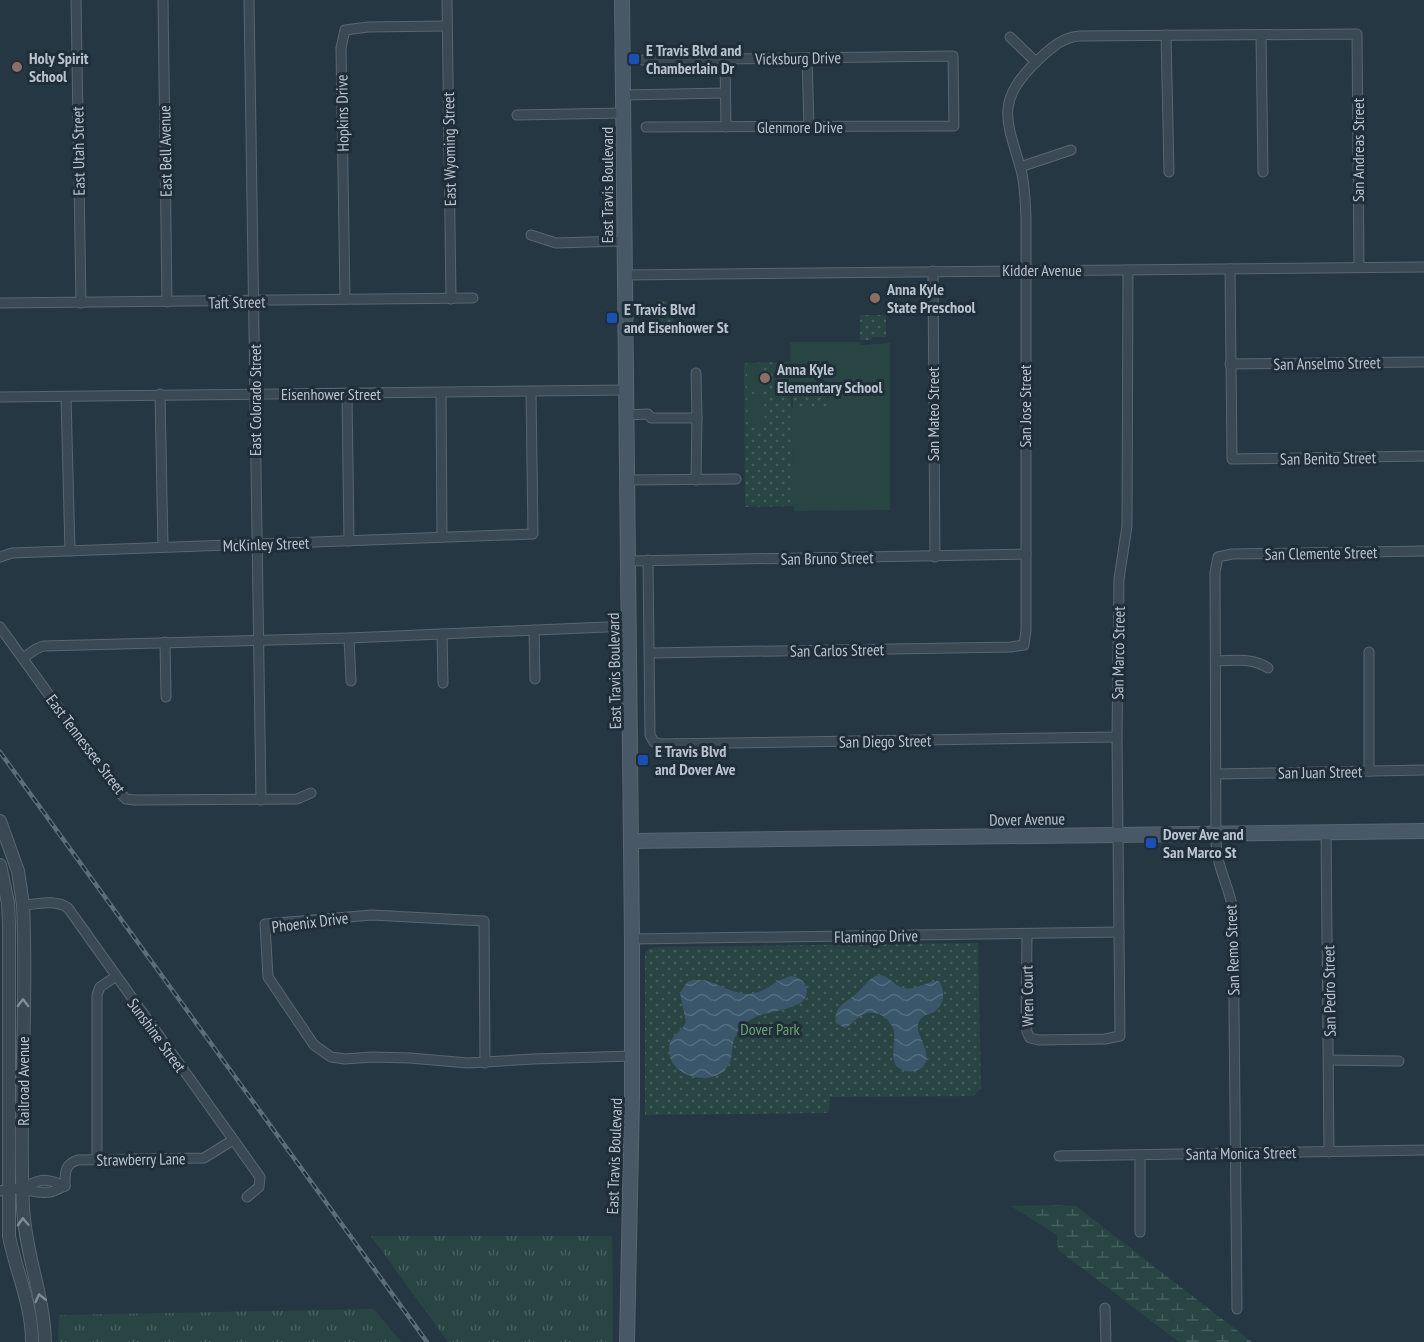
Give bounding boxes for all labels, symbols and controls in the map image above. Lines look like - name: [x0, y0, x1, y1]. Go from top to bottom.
- place label: E Travis Blvd and Chamberlain Dr: [646, 40, 741, 78]
- street label: Vicksburg Drive: [754, 47, 841, 69]
- place label: Holy Spirit School: [29, 48, 89, 86]
- marker: E Travis Blvd and Chamberlain Dr: [627, 52, 641, 66]
- marker: Holy Spirit School: [10, 60, 24, 74]
- street label: Hopkins Drive: [331, 74, 353, 152]
- street label: East Wyoming Street: [438, 91, 460, 206]
- street label: San Andreas Street: [1348, 97, 1368, 202]
- street label: East Bell Avenue: [154, 105, 176, 197]
- street label: East Utah Street: [67, 106, 89, 196]
- street label: Glenmore Drive: [757, 117, 843, 137]
- street label: East Travis Boulevard: [597, 127, 617, 243]
- street label: Kidder Avenue: [1002, 260, 1082, 280]
- place label: Anna Kyle State Preschool: [886, 279, 975, 317]
- street label: Taft Street: [208, 291, 266, 312]
- marker: Anna Kyle State Preschool: [868, 291, 882, 305]
- place label: E Travis Blvd and Eisenhower St: [624, 299, 729, 337]
- marker: E Travis Blvd and Eisenhower St: [605, 311, 619, 325]
- street label: East Colorado Street: [245, 343, 265, 456]
- street label: San Anselmo Street: [1273, 352, 1381, 374]
- place label: Anna Kyle Elementary School: [776, 359, 882, 397]
- street label: San Jose Street: [1015, 364, 1035, 447]
- street label: San Mateo Street: [923, 366, 943, 461]
- marker: Anna Kyle Elementary School: [758, 371, 772, 385]
- street label: Eisenhower Street: [281, 384, 382, 404]
- street label: San Benito Street: [1280, 447, 1377, 469]
- street label: McKinley Street: [222, 532, 310, 556]
- street label: San Clemente Street: [1264, 542, 1378, 564]
- street label: San Bruno Street: [780, 547, 874, 569]
- street label: San Marco Street: [1107, 605, 1129, 700]
- street label: East Travis Boulevard: [603, 613, 625, 729]
- street label: San Carlos Street: [790, 639, 885, 661]
- street label: East Tennessee Street: [42, 690, 130, 798]
- street label: San Diego Street: [839, 730, 932, 752]
- place label: E Travis Blvd and Dover Ave: [655, 741, 736, 779]
- marker: E Travis Blvd and Dover Ave: [636, 753, 650, 767]
- street label: San Juan Street: [1278, 761, 1363, 783]
- street label: Dover Avenue: [989, 808, 1065, 830]
- place label: Dover Ave and San Marco St: [1163, 824, 1244, 862]
- marker: Dover Ave and San Marco St: [1144, 836, 1158, 850]
- street label: San Remo Street: [1220, 903, 1244, 996]
- street label: Phoenix Drive: [271, 907, 349, 937]
- street label: Flamingo Drive: [834, 925, 918, 947]
- street label: San Pedro Street: [1318, 944, 1340, 1037]
- street label: Wren Court: [1016, 964, 1038, 1027]
- street label: Sunshine Street: [123, 994, 191, 1077]
- one-way arrow: [17, 999, 29, 1008]
- park label: Dover Park: [740, 1019, 801, 1039]
- street label: Railroad Avenue: [13, 1036, 33, 1126]
- street label: East Travis Boulevard: [602, 1097, 626, 1215]
- street label: Santa Monica Street: [1185, 1142, 1297, 1164]
- street label: Strawberry Lane: [96, 1148, 186, 1170]
- one-way arrow: [17, 1217, 30, 1226]
- one-way arrow: [34, 1293, 47, 1303]

